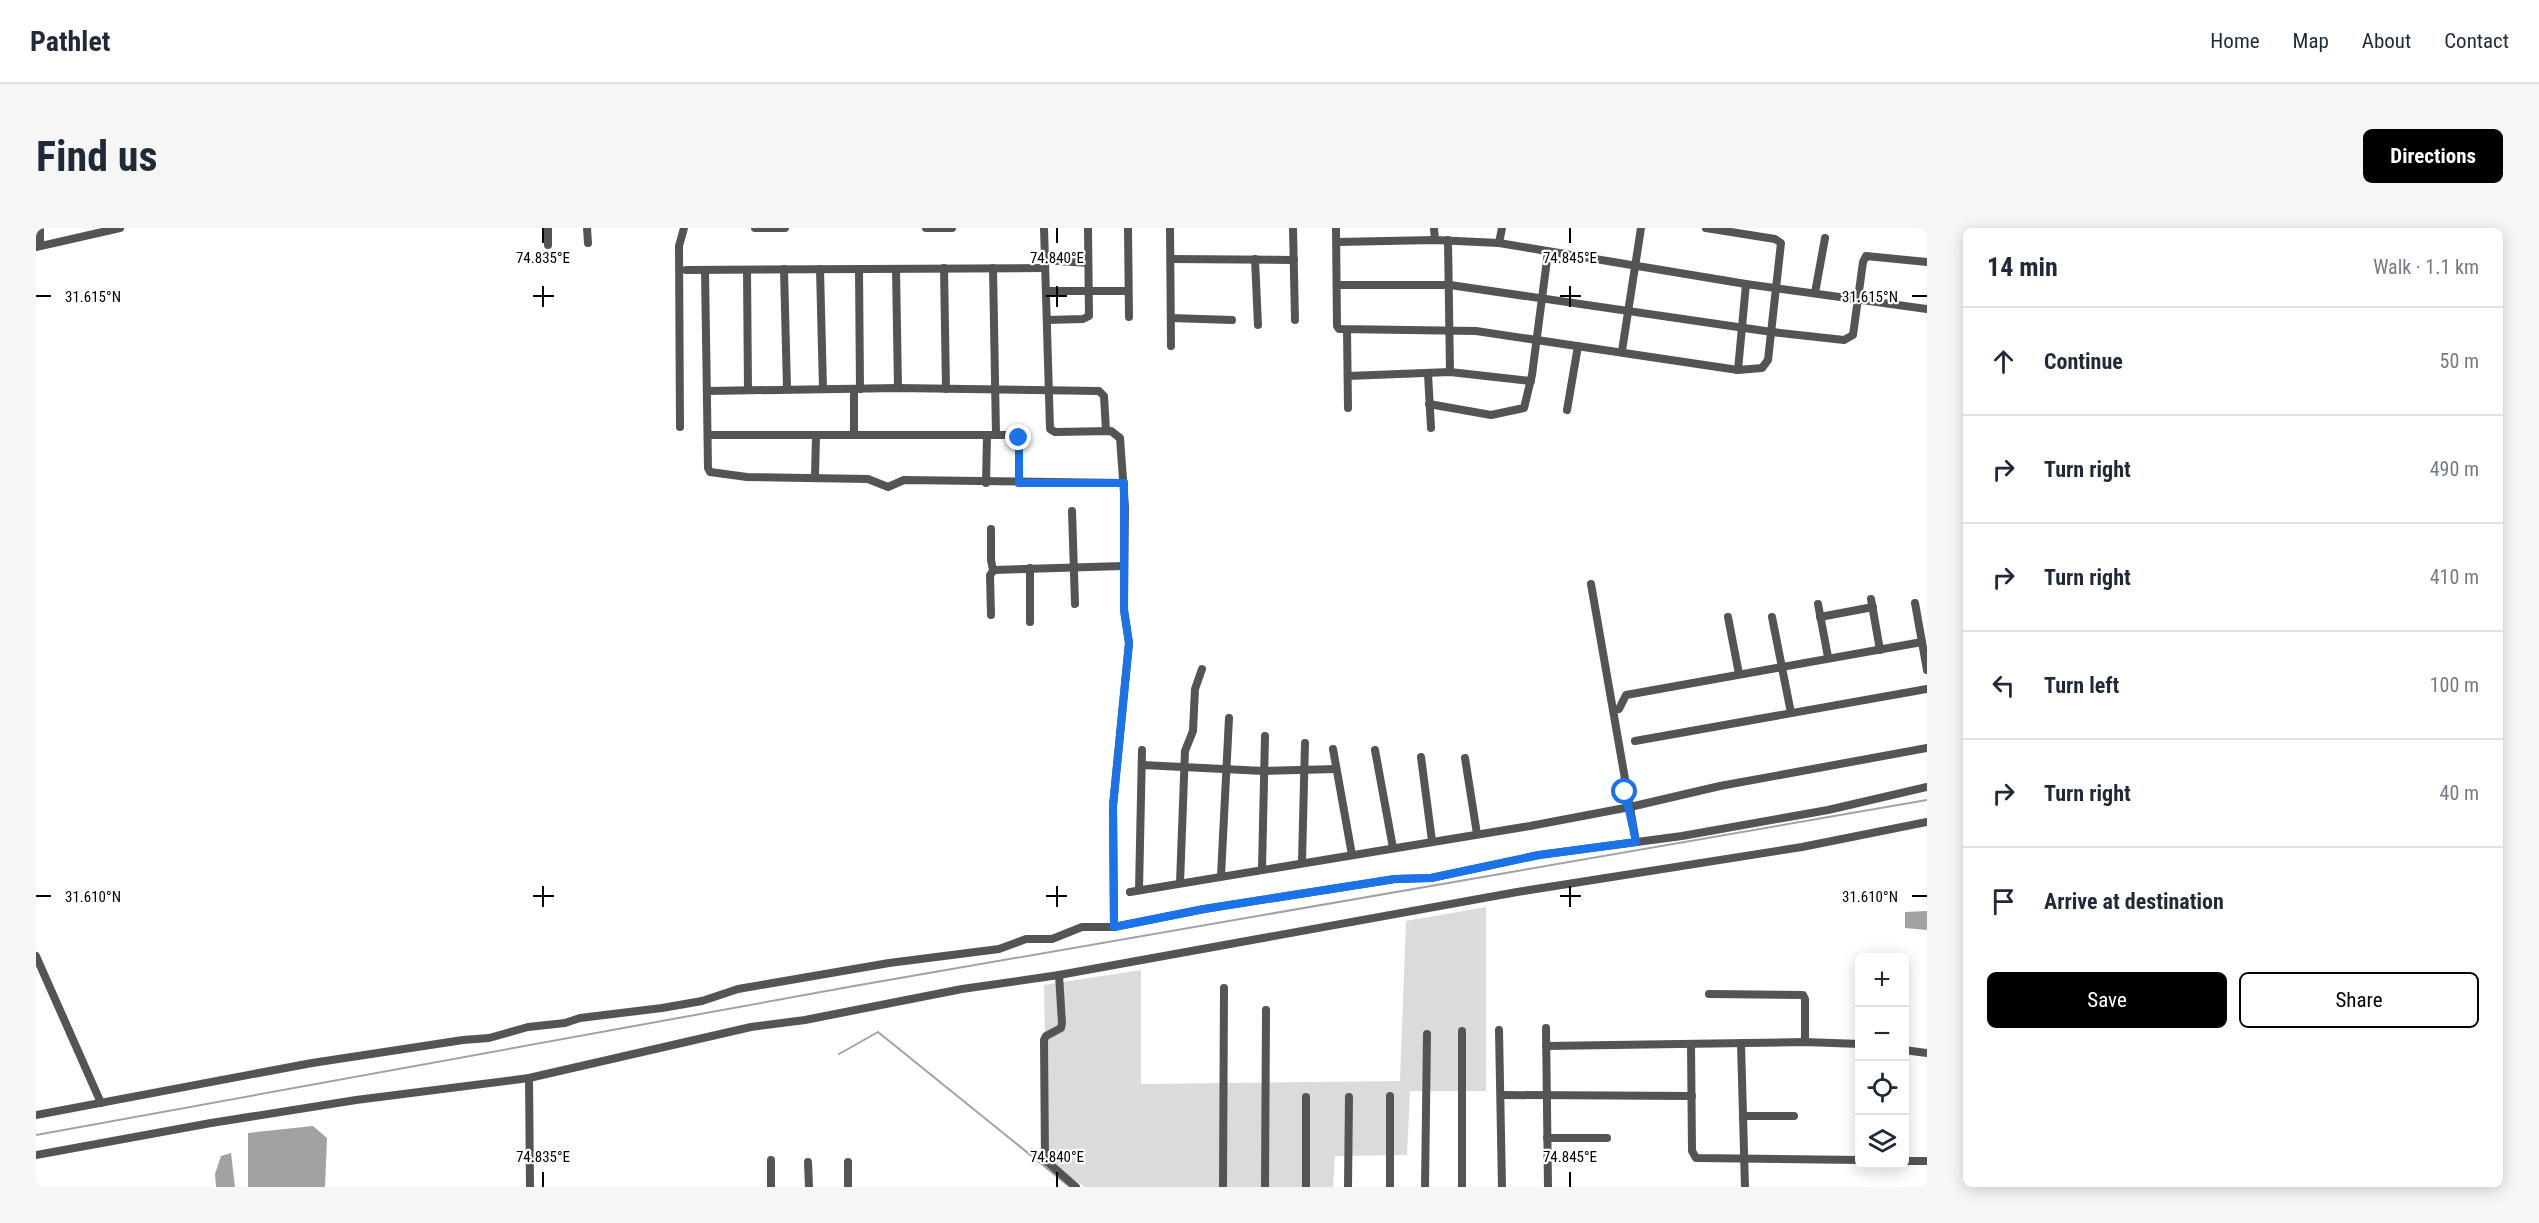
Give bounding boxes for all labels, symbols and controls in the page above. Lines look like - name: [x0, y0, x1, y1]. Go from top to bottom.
- text: Pathlet: [30, 25, 110, 58]
- text: Home: [2210, 29, 2260, 53]
- text: Map: [2293, 29, 2329, 53]
- text: About: [2362, 29, 2411, 53]
- text: Contact: [2444, 29, 2509, 53]
- button: Directions: [2363, 129, 2503, 183]
- text: Find us: [36, 132, 157, 181]
- text: 74.835°E: [516, 249, 570, 267]
- text: 74.840°E: [1030, 249, 1084, 267]
- text: 74.845°E: [1543, 249, 1597, 267]
- text: 14 min: [1987, 252, 2058, 282]
- text: Walk · 1.1 km: [2373, 255, 2479, 279]
- text: 31.615°N: [65, 288, 121, 306]
- text: 31.615°N: [1842, 288, 1898, 306]
- icon: ahead: [1987, 345, 2020, 378]
- text: Continue: [2044, 349, 2123, 374]
- text: 50 m: [2440, 349, 2479, 373]
- route end: [1005, 424, 1031, 450]
- icon: right: [1987, 453, 2020, 486]
- text: Turn right: [2044, 457, 2131, 482]
- text: 490 m: [2430, 457, 2479, 481]
- icon: right: [1987, 561, 2020, 594]
- text: Turn right: [2044, 565, 2131, 590]
- text: 410 m: [2430, 565, 2479, 589]
- icon: left: [1987, 669, 2020, 702]
- text: Turn left: [2044, 673, 2119, 698]
- text: 100 m: [2430, 673, 2479, 697]
- icon: right: [1987, 777, 2020, 810]
- route start: [1611, 778, 1637, 804]
- text: Turn right: [2044, 781, 2131, 806]
- text: 40 m: [2440, 781, 2479, 805]
- icon: arrive: [1987, 885, 2020, 918]
- text: 31.610°N: [65, 888, 121, 906]
- text: 31.610°N: [1842, 888, 1898, 906]
- text: Arrive at destination: [2044, 889, 2224, 914]
- map controls: [1855, 953, 1909, 1169]
- button: +: [1855, 953, 1909, 1007]
- button: Save: [1987, 972, 2227, 1028]
- button: Share: [2239, 972, 2479, 1028]
- button: −: [1855, 1007, 1909, 1061]
- button: locate: [1855, 1061, 1909, 1115]
- button: layers: [1855, 1115, 1909, 1169]
- text: 74.835°E: [516, 1148, 570, 1166]
- text: 74.840°E: [1030, 1148, 1084, 1166]
- text: 74.845°E: [1543, 1148, 1597, 1166]

